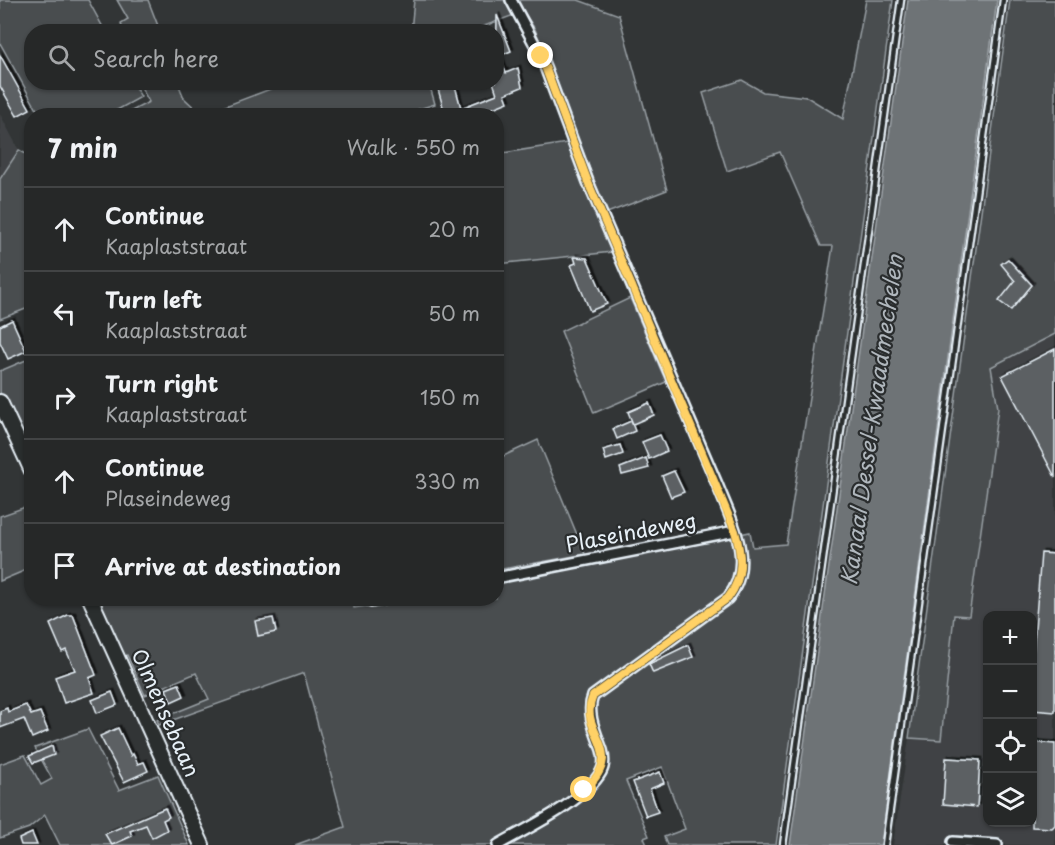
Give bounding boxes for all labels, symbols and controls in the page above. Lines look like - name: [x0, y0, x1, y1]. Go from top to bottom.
- search box: [24, 24, 504, 90]
- icon: search: [45, 41, 78, 74]
- text: Search here: [93, 41, 219, 74]
- route end: [527, 42, 553, 68]
- text: 7 min: [48, 128, 118, 167]
- text: Walk · 550 m: [347, 132, 480, 162]
- text: Continue: [105, 198, 204, 231]
- icon: ahead: [48, 213, 81, 246]
- text: 20 m: [428, 214, 480, 244]
- text: Kaaplaststraat: [105, 231, 247, 261]
- water label: Kanaal Dessel-Kwaadmechelen: [831, 251, 910, 587]
- text: Turn left: [105, 282, 202, 315]
- icon: left: [48, 297, 81, 330]
- text: 50 m: [428, 298, 480, 328]
- text: Kaaplaststraat: [105, 315, 247, 345]
- text: Turn right: [105, 366, 218, 399]
- icon: right: [48, 381, 81, 414]
- text: 150 m: [420, 382, 480, 412]
- text: Kaaplaststraat: [105, 399, 247, 429]
- text: Continue: [105, 450, 204, 483]
- icon: ahead: [48, 465, 81, 498]
- text: 330 m: [414, 466, 480, 496]
- text: Plaseindeweg: [105, 483, 231, 513]
- street label: Plaseindeweg: [562, 503, 699, 559]
- icon: arrive: [48, 549, 81, 582]
- text: Arrive at destination: [105, 549, 341, 582]
- map controls: [983, 611, 1037, 827]
- button: +: [983, 611, 1037, 665]
- street label: Olmensebaan: [124, 643, 209, 782]
- button: −: [983, 665, 1037, 719]
- button: locate: [983, 719, 1037, 773]
- button: layers: [983, 773, 1037, 827]
- route start: [570, 776, 596, 802]

